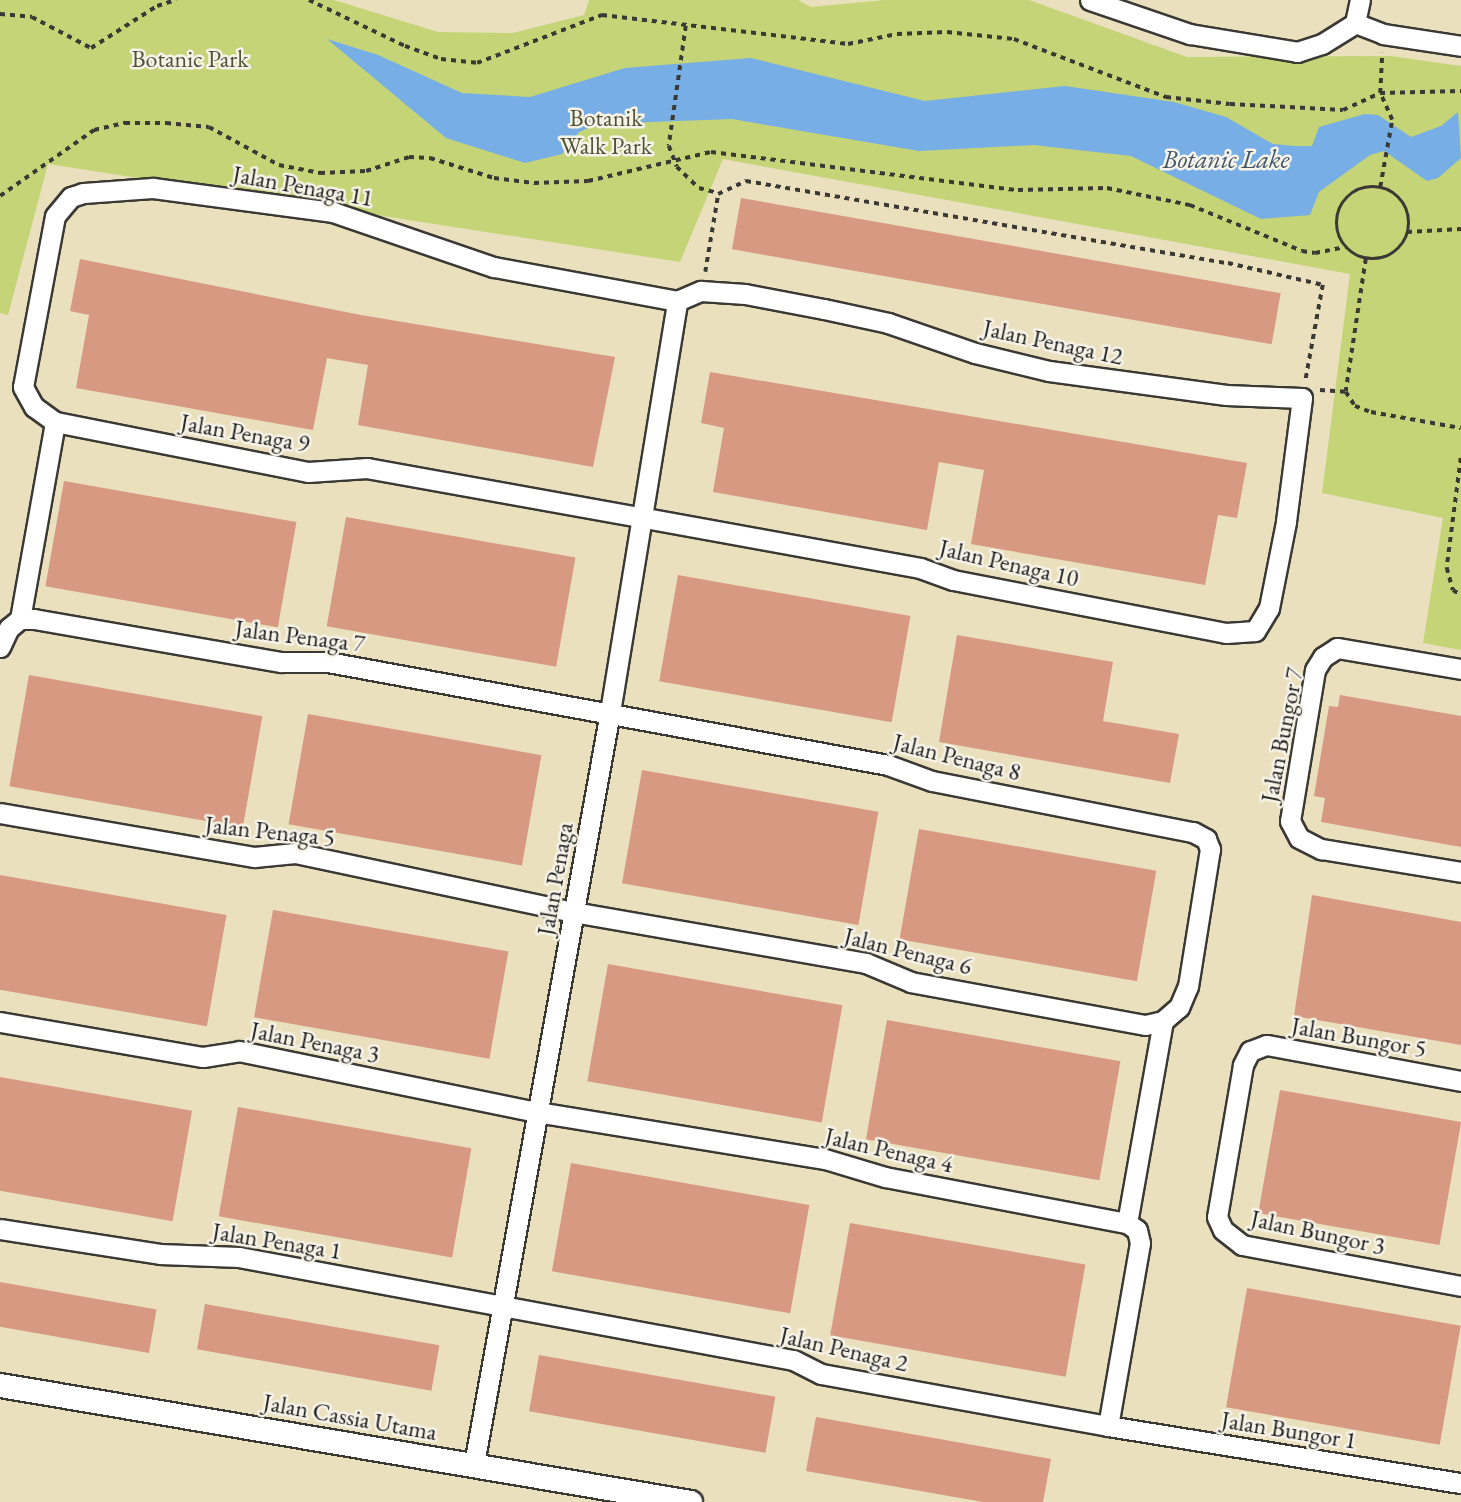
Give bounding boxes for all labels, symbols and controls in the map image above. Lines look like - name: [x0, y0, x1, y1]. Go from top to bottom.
- park label: Botanic Park: [131, 45, 249, 73]
- park label: Botanik Walk Park: [560, 104, 652, 160]
- water label: Botanic Lake: [1163, 144, 1289, 176]
- street label: Jalan Penaga 11: [231, 159, 375, 213]
- street label: Jalan Penaga 12: [981, 313, 1125, 371]
- street label: Jalan Penaga 9: [178, 407, 312, 459]
- street label: Jalan Penaga 10: [937, 533, 1081, 593]
- street label: Jalan Penaga 7: [233, 614, 367, 658]
- street label: Jalan Bungor 7: [1255, 665, 1309, 805]
- street label: Jalan Penaga 8: [890, 727, 1024, 787]
- street label: Jalan Penaga 5: [204, 810, 336, 852]
- street label: Jalan Penaga: [531, 820, 579, 938]
- street label: Jalan Penaga 6: [841, 921, 975, 981]
- street label: Jalan Bungor 5: [1289, 1011, 1429, 1063]
- street label: Jalan Penaga 3: [248, 1015, 382, 1069]
- street label: Jalan Penaga 4: [822, 1121, 956, 1179]
- street label: Jalan Bungor 3: [1248, 1204, 1388, 1260]
- street label: Jalan Penaga 1: [210, 1217, 344, 1265]
- street label: Jalan Penaga 2: [777, 1320, 911, 1378]
- street label: Jalan Cassia Utama: [261, 1388, 439, 1446]
- street label: Jalan Bungor 1: [1219, 1405, 1359, 1455]

